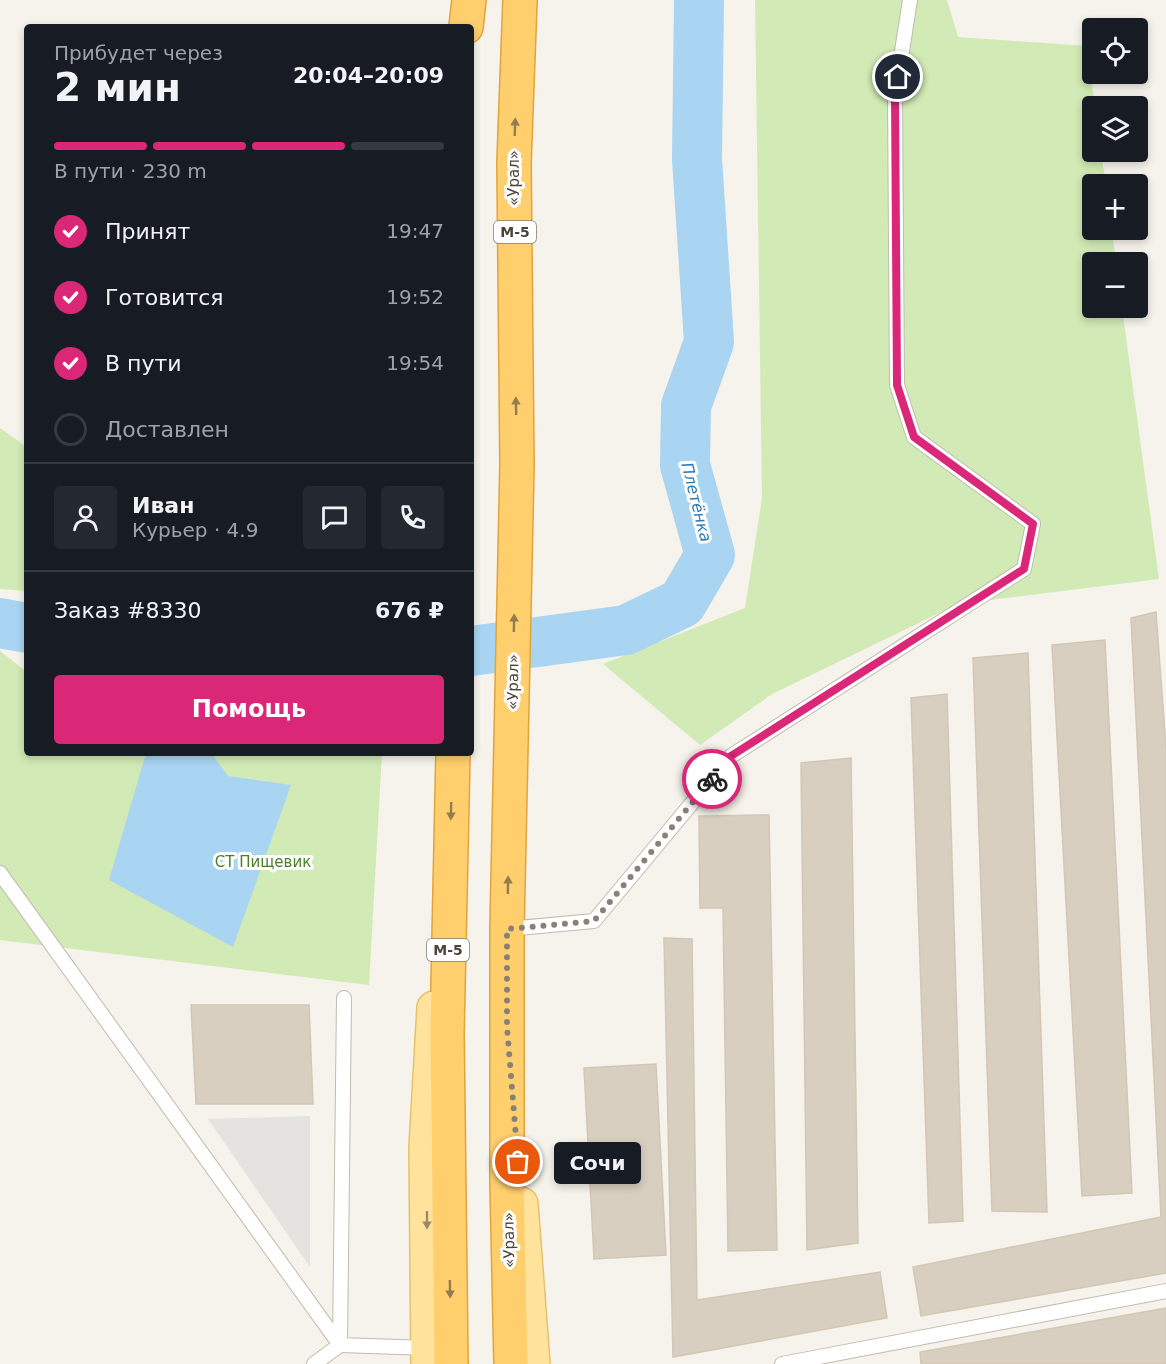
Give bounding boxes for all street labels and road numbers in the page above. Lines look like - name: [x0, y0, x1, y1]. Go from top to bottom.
- street label: «Урал»: [505, 150, 523, 206]
- road number: М-5: [494, 221, 536, 243]
- street label: «Урал»: [504, 654, 522, 710]
- road number: М-5: [427, 939, 469, 961]
- street label: «Урал»: [500, 1212, 518, 1268]

